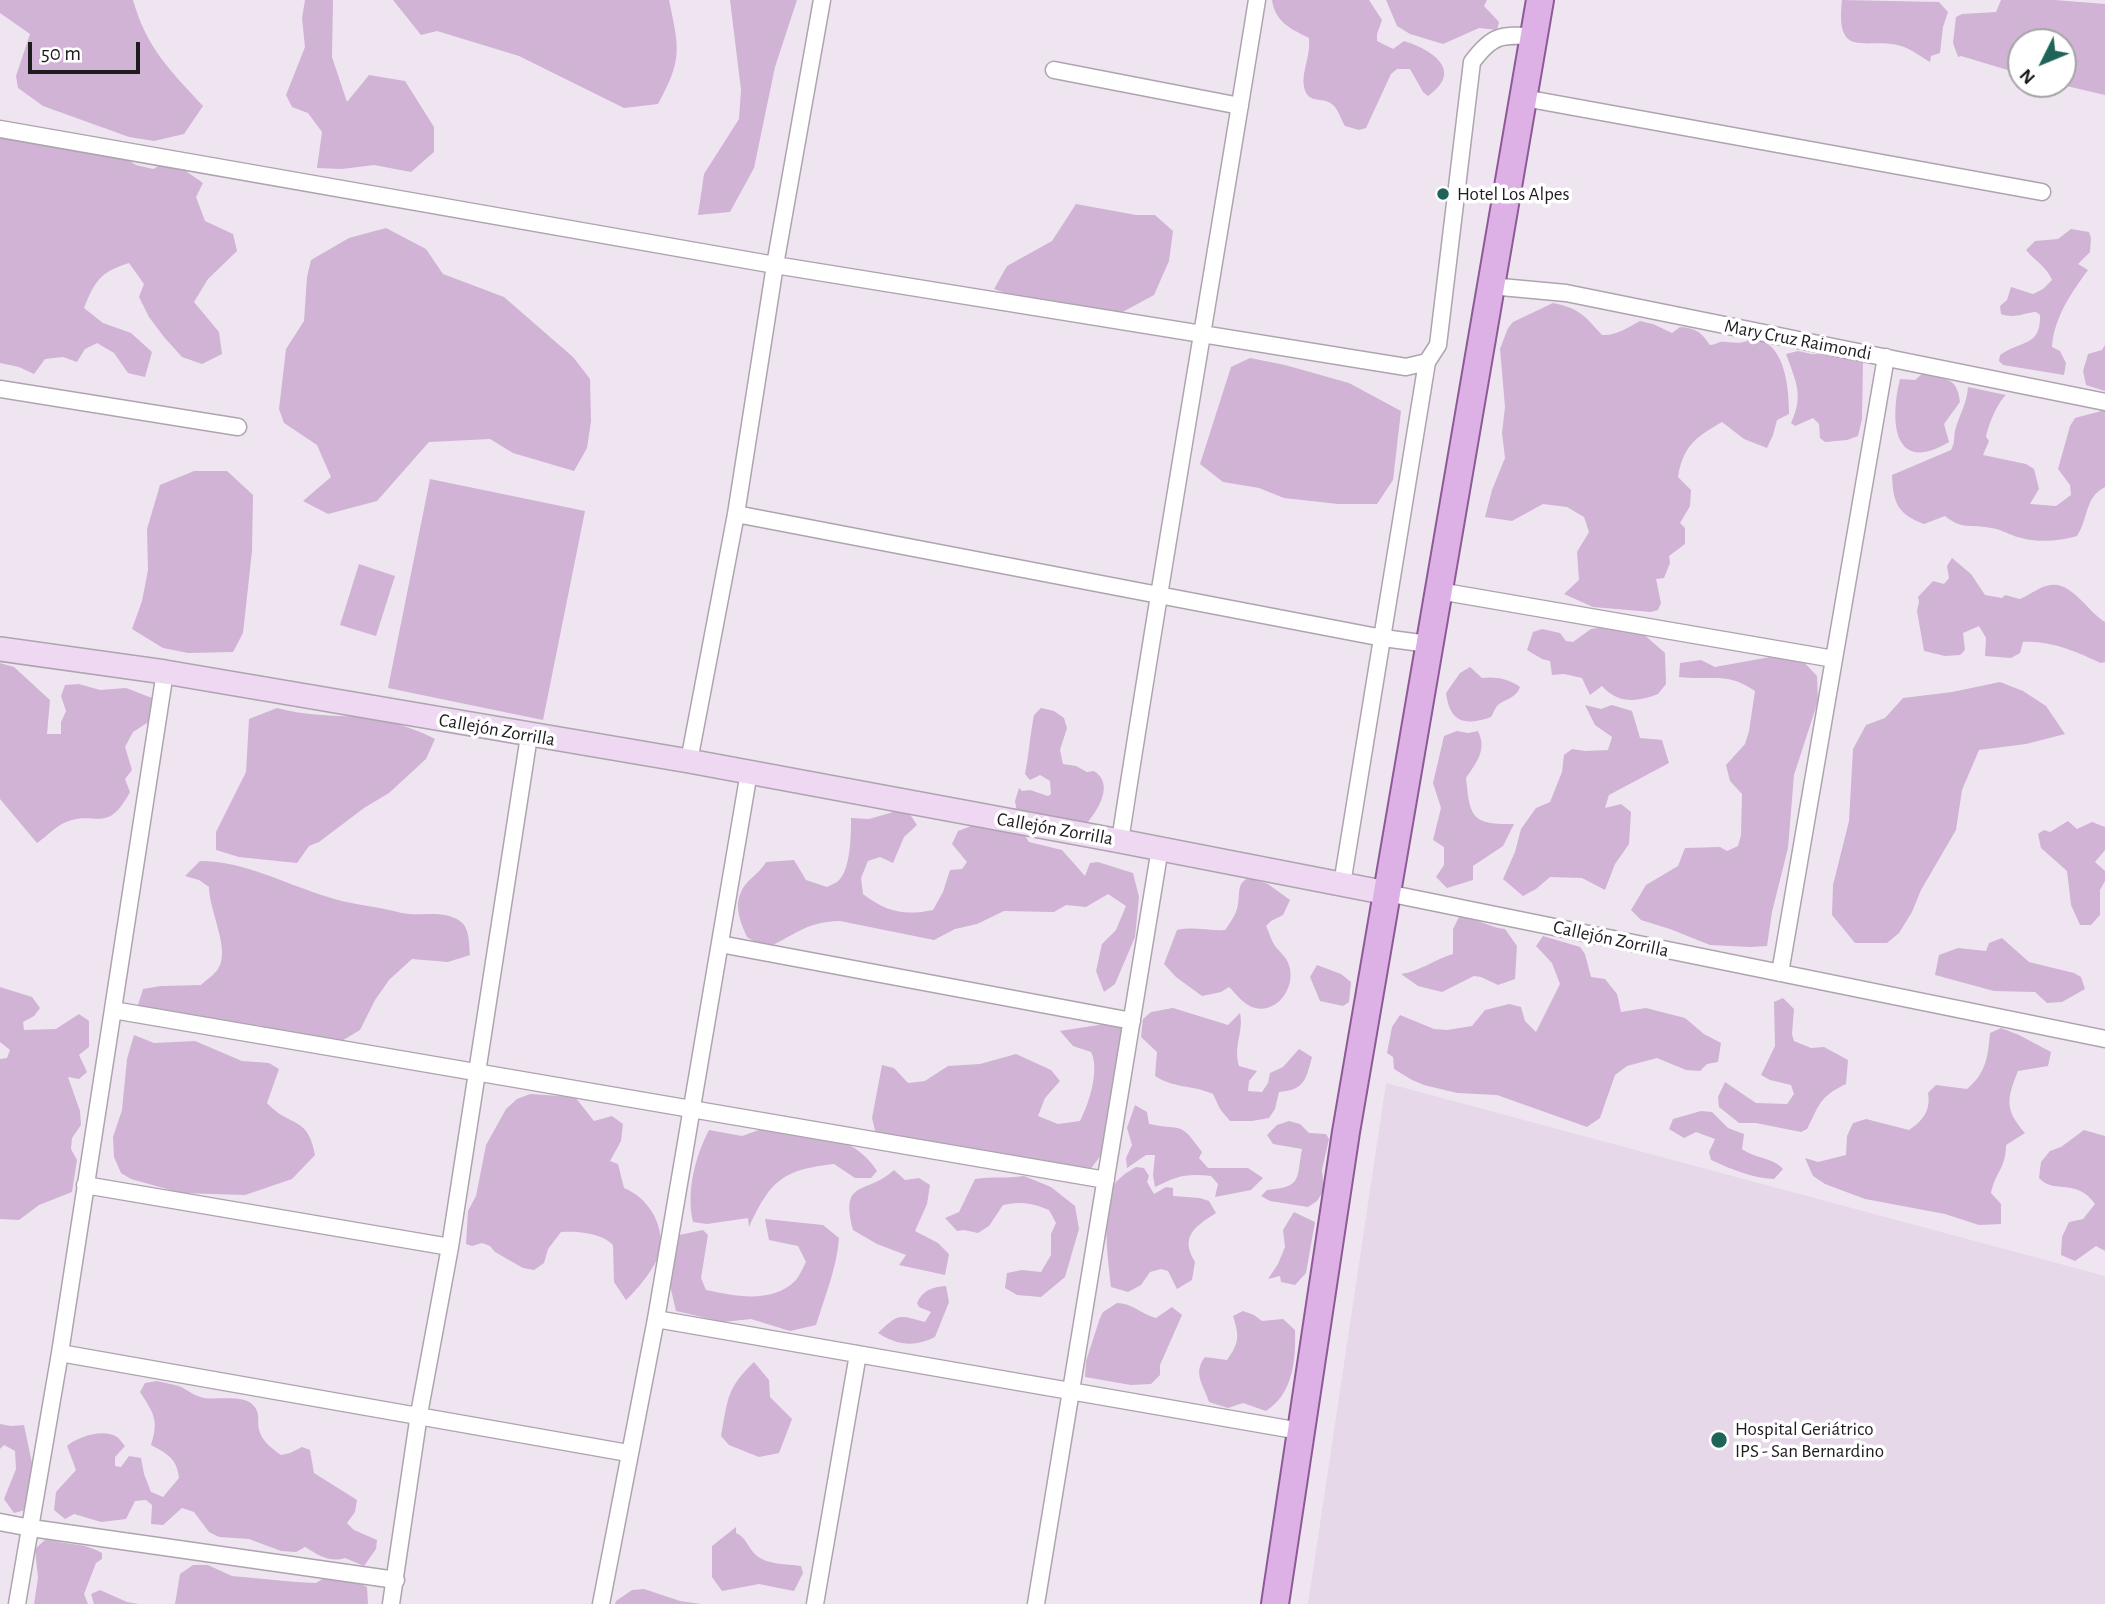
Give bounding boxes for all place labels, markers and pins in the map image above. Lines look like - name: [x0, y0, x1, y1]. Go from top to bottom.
- place label: Hotel Los Alpes: [1457, 183, 1570, 205]
- marker: Hotel Los Alpes: [1435, 186, 1451, 202]
- place label: Hospital Geriátrico IPS - San Bernardino: [1735, 1418, 1884, 1462]
- marker: Hospital Geriátrico IPS - San Bernardino: [1709, 1430, 1729, 1450]

